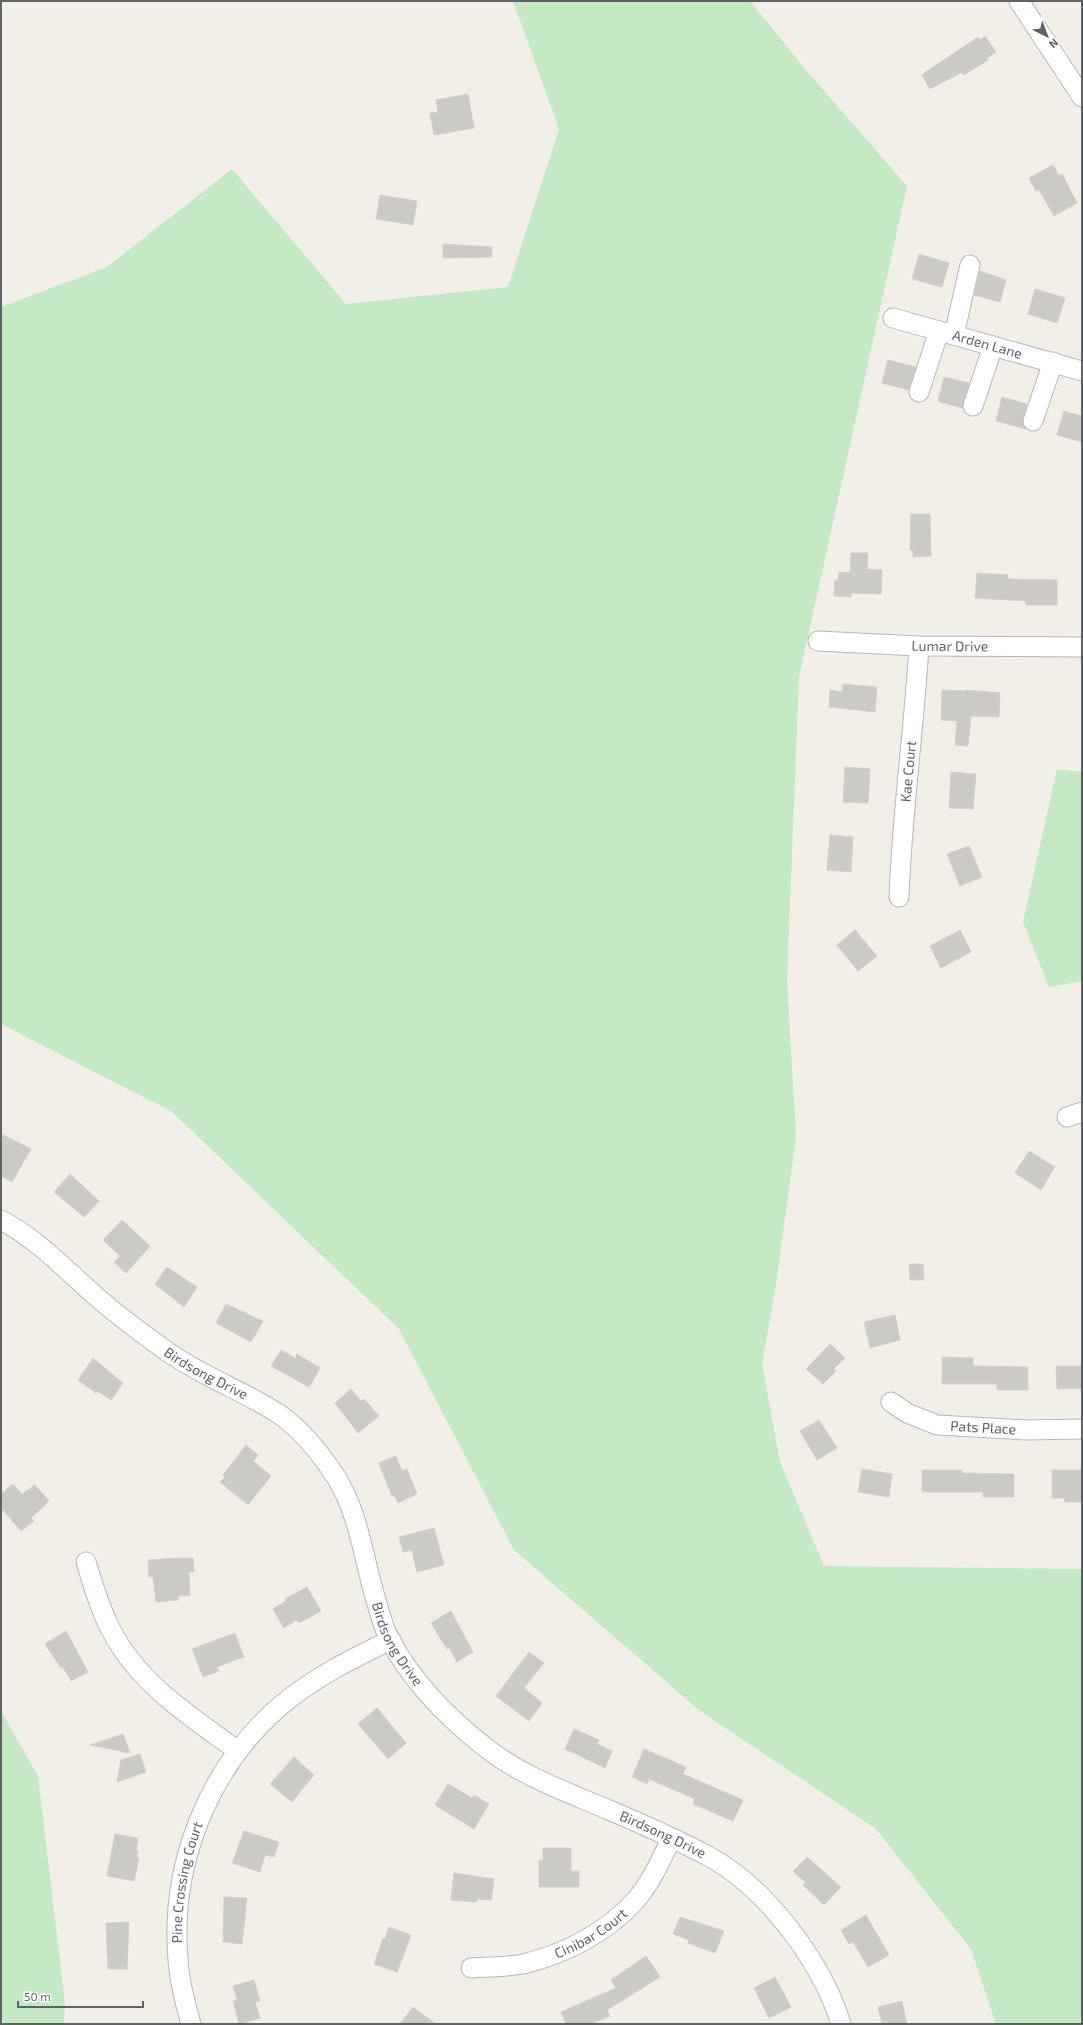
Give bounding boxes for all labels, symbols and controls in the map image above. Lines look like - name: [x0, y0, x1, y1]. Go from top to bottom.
- north arrow: [1027, 16, 1067, 56]
- text: N: [1047, 36, 1061, 51]
- street label: Arden Lane: [951, 326, 1024, 362]
- street label: Lumar Drive: [911, 637, 988, 654]
- street label: Kae Court: [896, 740, 919, 803]
- street label: Birdsong Drive: [161, 1343, 251, 1403]
- street label: Pats Place: [950, 1417, 1017, 1437]
- street label: Birdsong Drive: [369, 1600, 427, 1689]
- street label: Birdsong Drive: [617, 1807, 709, 1861]
- street label: Pine Crossing Court: [168, 1819, 206, 1943]
- street label: Cinibar Court: [552, 1905, 630, 1961]
- scale bar: [18, 1983, 143, 2009]
- text: 50 m: [24, 1989, 51, 2003]

